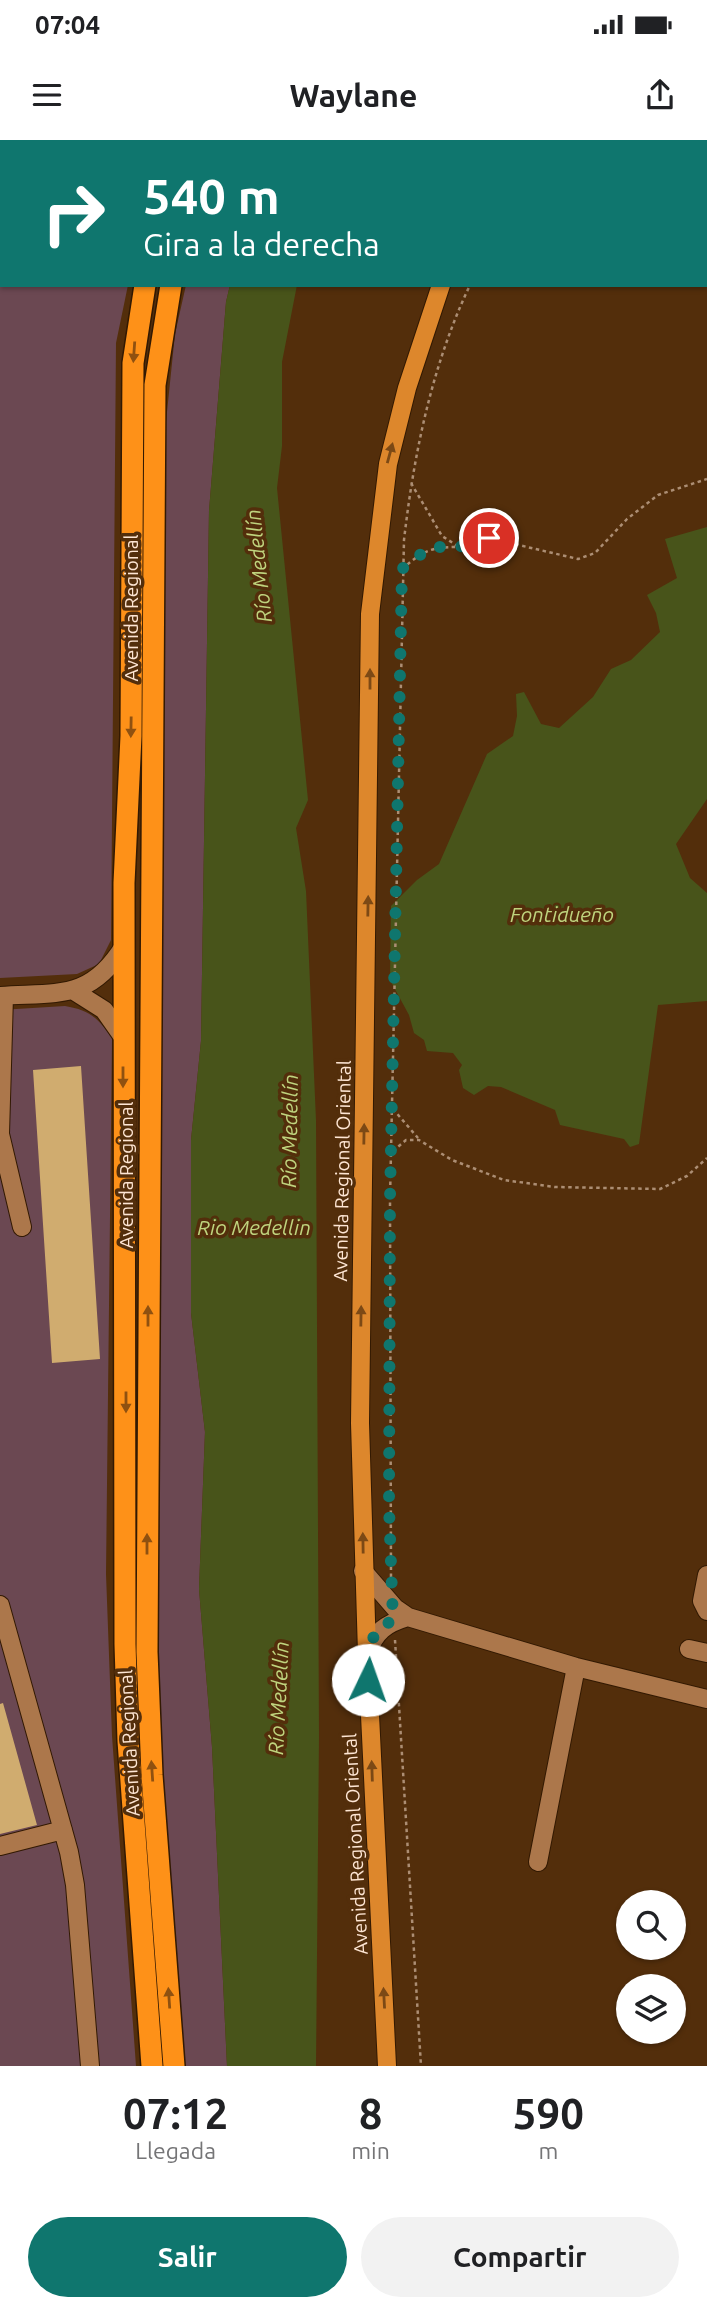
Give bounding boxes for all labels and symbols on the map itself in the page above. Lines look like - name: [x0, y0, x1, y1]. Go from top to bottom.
- one-way arrow: [128, 342, 139, 364]
- one-way arrow: [386, 442, 396, 463]
- water label: Río Medellín: [240, 508, 276, 624]
- pin: [459, 508, 519, 568]
- street label: Avenida Regional: [120, 534, 142, 682]
- one-way arrow: [364, 667, 376, 689]
- one-way arrow: [125, 716, 137, 738]
- one-way arrow: [362, 895, 374, 917]
- water label: Fontidueño: [510, 902, 614, 926]
- street label: Avenida Regional Oriental: [329, 1060, 355, 1282]
- one-way arrow: [117, 1066, 129, 1088]
- water label: Río Medellín: [276, 1074, 302, 1188]
- street label: Avenida Regional: [115, 1101, 137, 1249]
- one-way arrow: [358, 1122, 370, 1144]
- water label: Rio Medellin: [197, 1215, 311, 1239]
- one-way arrow: [142, 1305, 154, 1327]
- one-way arrow: [355, 1305, 367, 1327]
- one-way arrow: [120, 1392, 132, 1414]
- one-way arrow: [141, 1532, 153, 1554]
- one-way arrow: [357, 1532, 368, 1554]
- water label: Río Medellín: [263, 1641, 293, 1755]
- position arrow: [331, 1643, 405, 1717]
- street label: Avenida Regional: [114, 1669, 144, 1817]
- street label: Avenida Regional Oriental: [338, 1733, 372, 1955]
- one-way arrow: [366, 1759, 377, 1781]
- one-way arrow: [146, 1760, 157, 1782]
- one-way arrow: [163, 1987, 174, 2009]
- one-way arrow: [378, 1987, 389, 2009]

